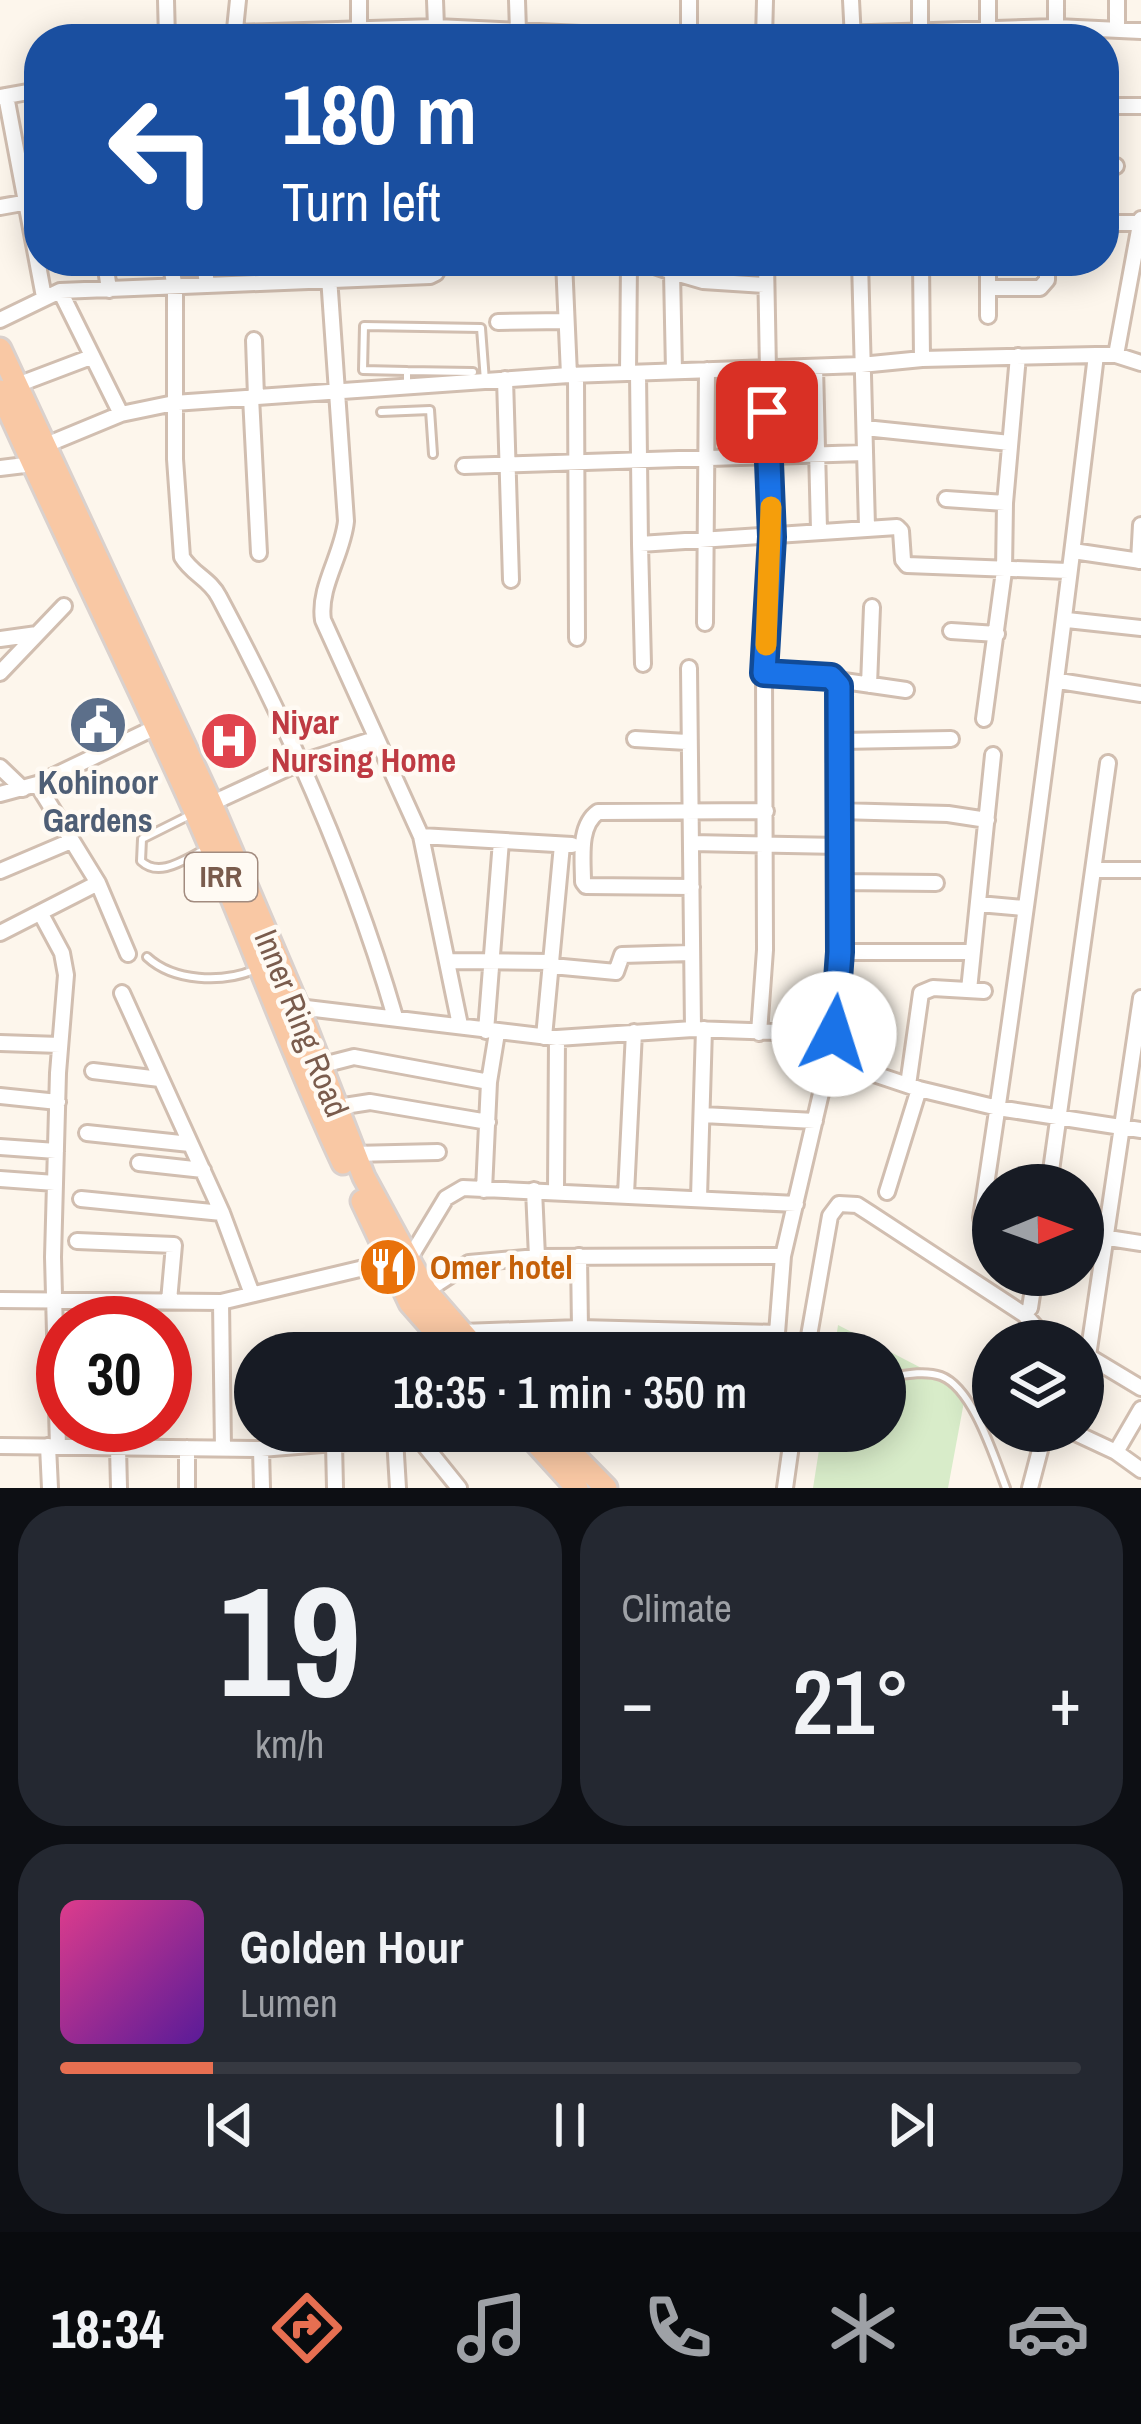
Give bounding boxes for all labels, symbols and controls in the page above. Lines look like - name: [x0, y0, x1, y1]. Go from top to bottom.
- text: 180 m: [282, 57, 477, 170]
- icon: left: [84, 72, 240, 228]
- text: Turn left: [282, 165, 441, 238]
- pin: [716, 361, 818, 463]
- icon: arrive: [734, 379, 800, 445]
- public building icon: Kohinoor Gardens: [67, 694, 129, 756]
- place label: Niyar Nursing Home: [271, 700, 456, 782]
- hospital icon: Niyar Nursing Home: [198, 710, 260, 772]
- place label: Kohinoor Gardens: [38, 760, 159, 842]
- road number: IRR: [185, 853, 257, 901]
- street label: Inner Ring Road: [244, 923, 360, 1123]
- position arrow: [771, 971, 897, 1097]
- north arrow: [972, 1164, 1104, 1296]
- map controls: [972, 1164, 1104, 1452]
- restaurant icon: Omer hotel: [357, 1236, 419, 1298]
- place label: Omer hotel: [430, 1245, 573, 1289]
- speed limit sign: 30: [36, 1296, 192, 1452]
- button: layers: [972, 1320, 1104, 1452]
- text: 18:35 · 1 min · 350 m: [393, 1361, 747, 1422]
- text: 19: [219, 1535, 361, 1745]
- text: Climate: [622, 1582, 732, 1634]
- text: 21°: [792, 1641, 910, 1762]
- text: −: [622, 1657, 653, 1746]
- text: +: [1049, 1657, 1081, 1746]
- text: km/h: [255, 1718, 324, 1770]
- text: Golden Hour: [240, 1916, 463, 1977]
- text: Lumen: [240, 1977, 338, 2029]
- icon: previous: [197, 2092, 263, 2158]
- icon: pause: [537, 2092, 603, 2158]
- icon: next: [878, 2092, 944, 2158]
- icon: directions: [265, 2286, 349, 2370]
- icon: music: [450, 2286, 534, 2370]
- icon: phone: [636, 2286, 720, 2370]
- icon: climate: [821, 2286, 905, 2370]
- icon: car: [1006, 2286, 1090, 2370]
- text: 18:34: [51, 2292, 164, 2365]

